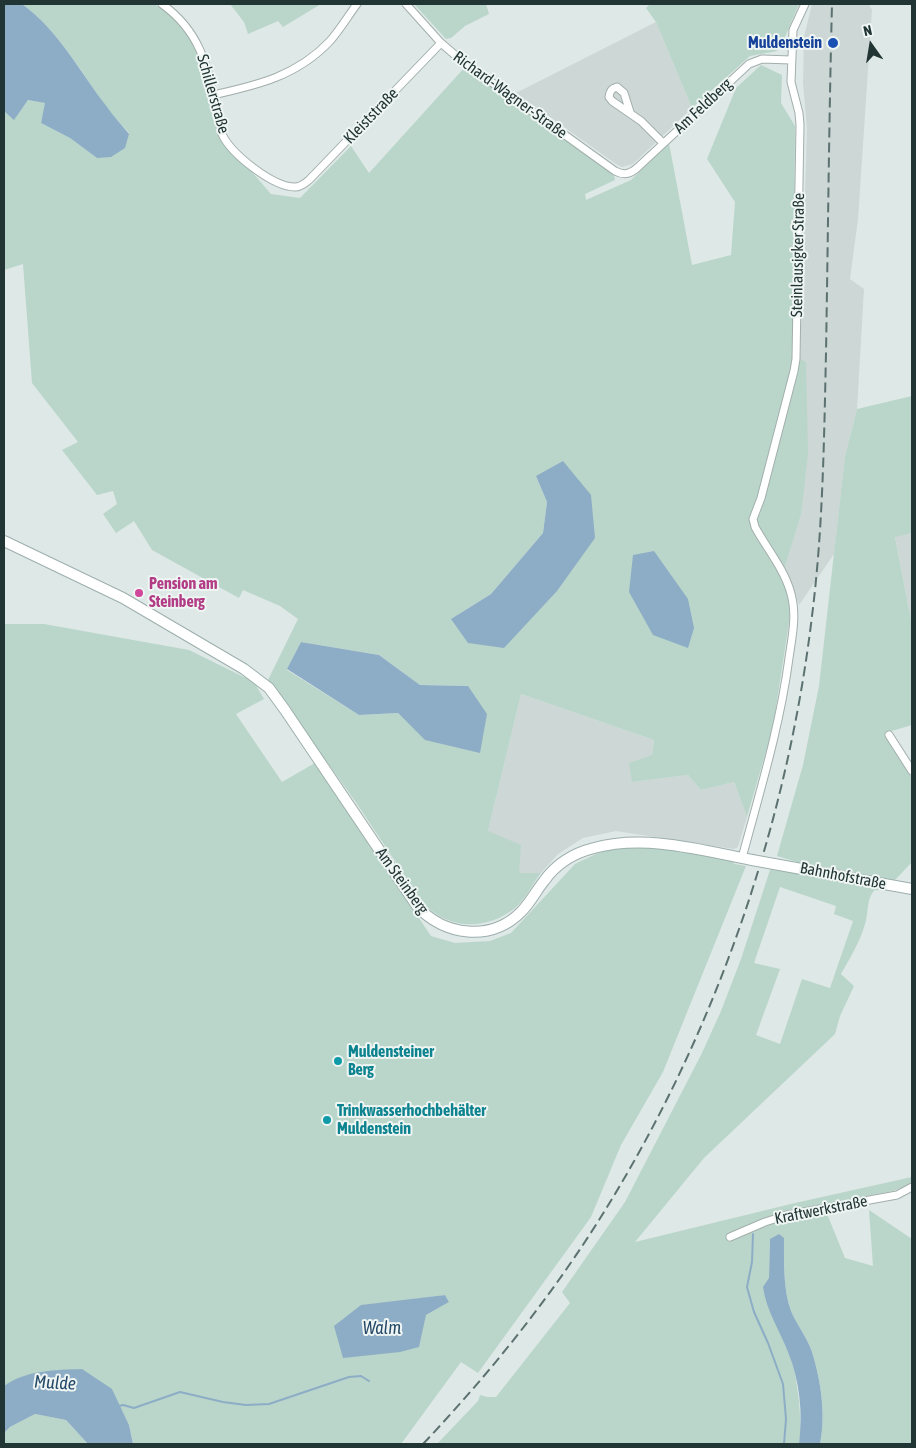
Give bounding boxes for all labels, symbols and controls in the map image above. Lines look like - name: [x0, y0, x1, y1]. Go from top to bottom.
- north arrow: [846, 20, 896, 70]
- text: N: [862, 22, 873, 39]
- place label: Muldenstein: [748, 33, 822, 53]
- marker: Muldenstein: [826, 36, 840, 50]
- street label: Richard-Wagner-Straße: [449, 47, 571, 143]
- street label: Schillerstraße: [193, 52, 233, 136]
- street label: Am Feldberg: [670, 74, 736, 138]
- street label: Kleiststraße: [340, 84, 402, 148]
- street label: Steinlausigker Straße: [787, 193, 809, 317]
- place label: Pension am Steinberg: [149, 574, 217, 612]
- marker: Pension am Steinberg: [133, 587, 145, 599]
- street label: Am Steinberg: [371, 844, 433, 918]
- street label: Bahnhofstraße: [798, 858, 888, 894]
- place label: Muldensteiner Berg: [348, 1042, 434, 1080]
- marker: Muldensteiner Berg: [332, 1055, 344, 1067]
- place label: Trinkwasserhochbehälter Muldenstein: [337, 1101, 486, 1139]
- marker: Trinkwasserhochbehälter Muldenstein: [321, 1114, 333, 1126]
- street label: Kraftwerkstraße: [773, 1192, 869, 1228]
- water label: Walm: [363, 1317, 401, 1339]
- water label: Mulde: [33, 1371, 77, 1395]

